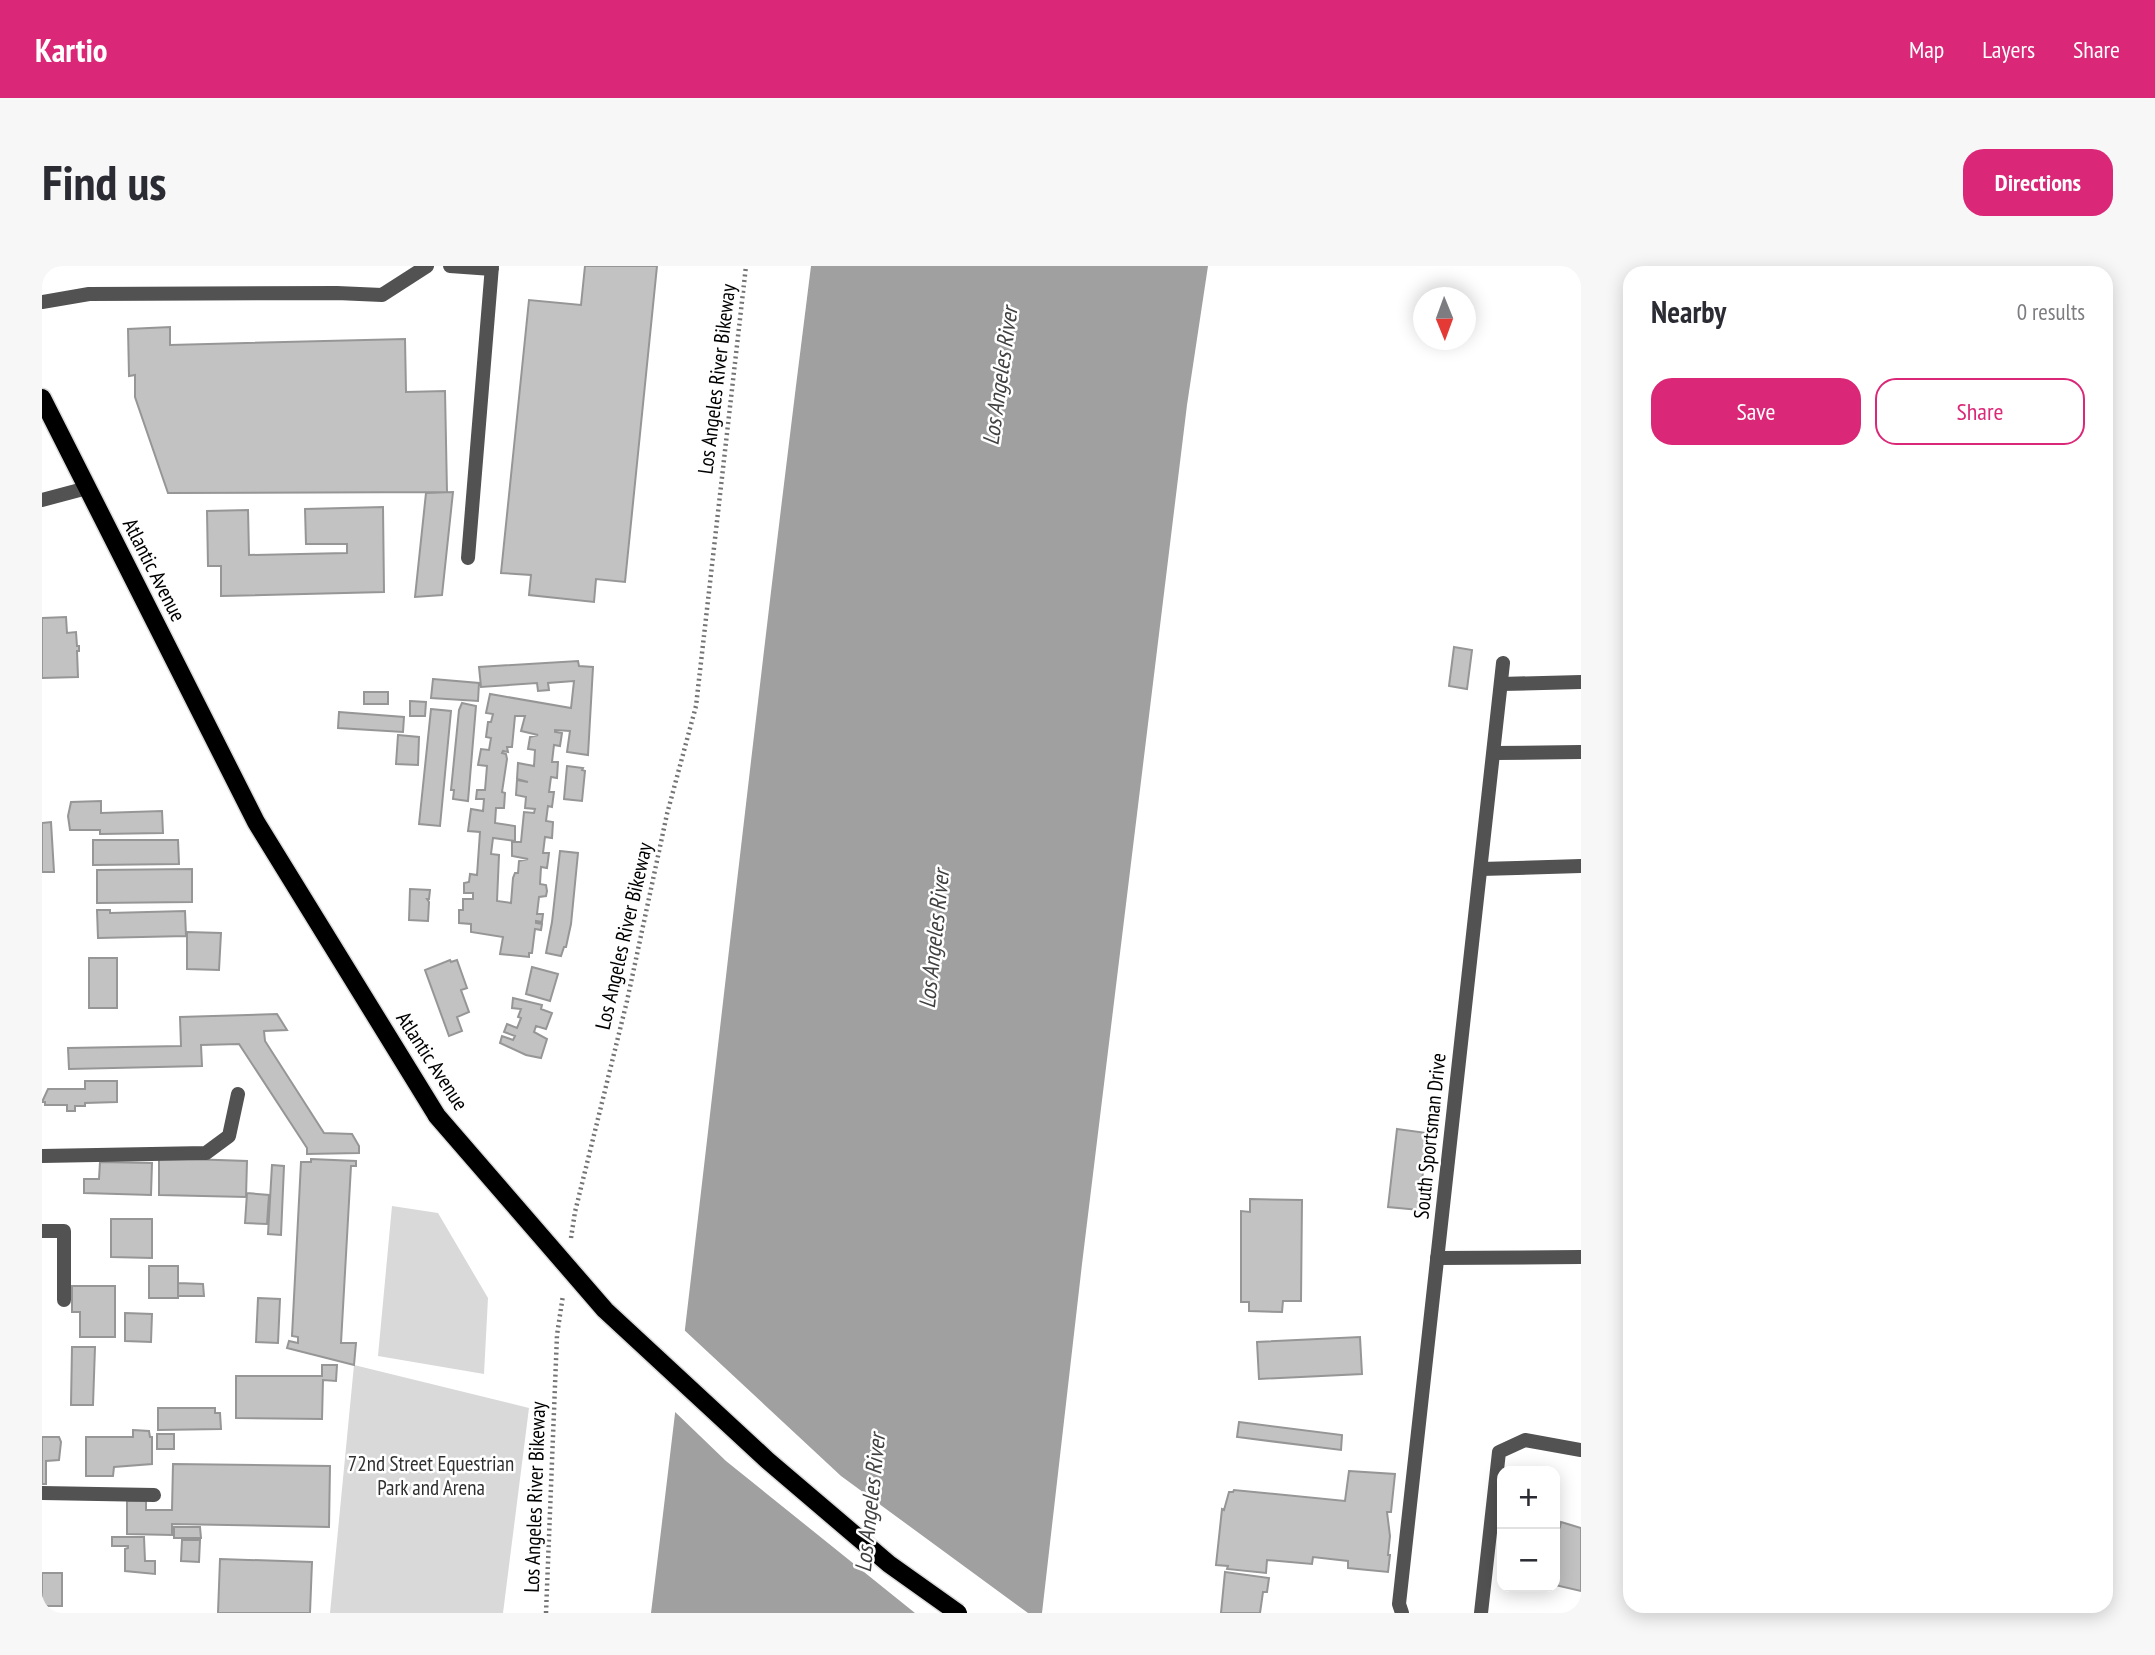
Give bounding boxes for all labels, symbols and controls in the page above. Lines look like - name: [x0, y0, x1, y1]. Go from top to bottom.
- text: Kartio: [35, 28, 108, 71]
- text: Map: [1909, 34, 1944, 65]
- text: Layers: [1982, 34, 2035, 65]
- text: Share: [2073, 34, 2120, 65]
- button: Directions: [1963, 149, 2113, 216]
- text: Find us: [42, 150, 166, 214]
- street label: Los Angeles River Bikeway: [691, 282, 742, 475]
- north arrow: [1413, 287, 1476, 350]
- text: Nearby: [1651, 292, 1726, 331]
- text: 0 results: [2017, 297, 2085, 326]
- water label: Los Angeles River: [975, 301, 1024, 447]
- button: Save: [1651, 378, 1861, 445]
- button: Share: [1875, 378, 2085, 445]
- street label: Atlantic Avenue: [117, 514, 192, 626]
- street label: Los Angeles River Bikeway: [589, 840, 658, 1032]
- water label: Los Angeles River: [912, 865, 956, 1010]
- street label: Atlantic Avenue: [391, 1006, 474, 1115]
- street label: South Sportsman Drive: [1407, 1052, 1452, 1220]
- street label: Los Angeles River Bikeway: [518, 1401, 551, 1593]
- water label: Los Angeles River: [848, 1429, 892, 1574]
- park label: 72nd Street Equestrian Park and Arena: [348, 1450, 514, 1501]
- map controls: [1497, 1466, 1560, 1592]
- button: +: [1497, 1466, 1560, 1529]
- button: −: [1497, 1529, 1560, 1592]

